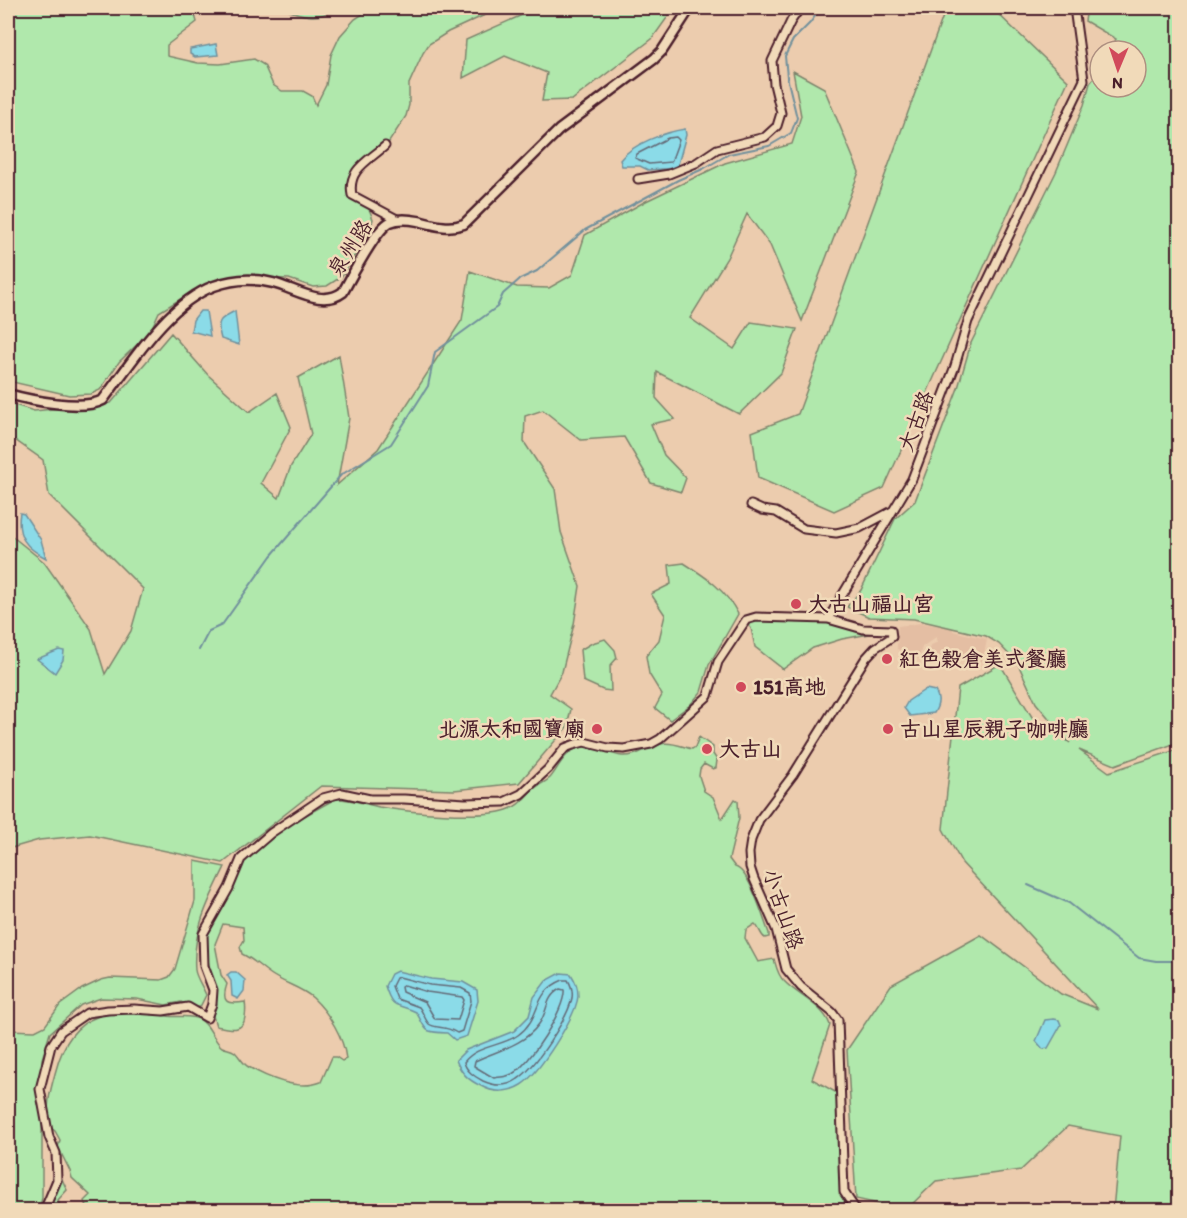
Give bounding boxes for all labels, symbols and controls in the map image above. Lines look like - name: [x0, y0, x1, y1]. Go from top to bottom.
- north arrow: [1088, 39, 1148, 99]
- text: N: [1112, 74, 1123, 93]
- street label: 泉州路: [322, 215, 377, 281]
- street label: 大古路: [893, 387, 938, 455]
- place label: 大古山福山宮: [808, 591, 934, 616]
- marker: 大古山福山宮: [789, 597, 803, 611]
- place label: 紅色榖倉美式餐廳: [899, 646, 1067, 671]
- marker: 紅色榖倉美式餐廳: [880, 652, 894, 666]
- place label: 151高地: [753, 674, 826, 699]
- marker: 151高地: [734, 680, 748, 694]
- place label: 北源太和國寶廟: [438, 716, 585, 741]
- place label: 古山星辰親子咖啡廳: [900, 716, 1089, 741]
- marker: 北源太和國寶廟: [590, 722, 604, 736]
- marker: 古山星辰親子咖啡廳: [881, 722, 895, 736]
- place label: 大古山: [719, 736, 782, 761]
- marker: 大古山: [700, 742, 714, 756]
- street label: 小古山路: [758, 865, 809, 953]

